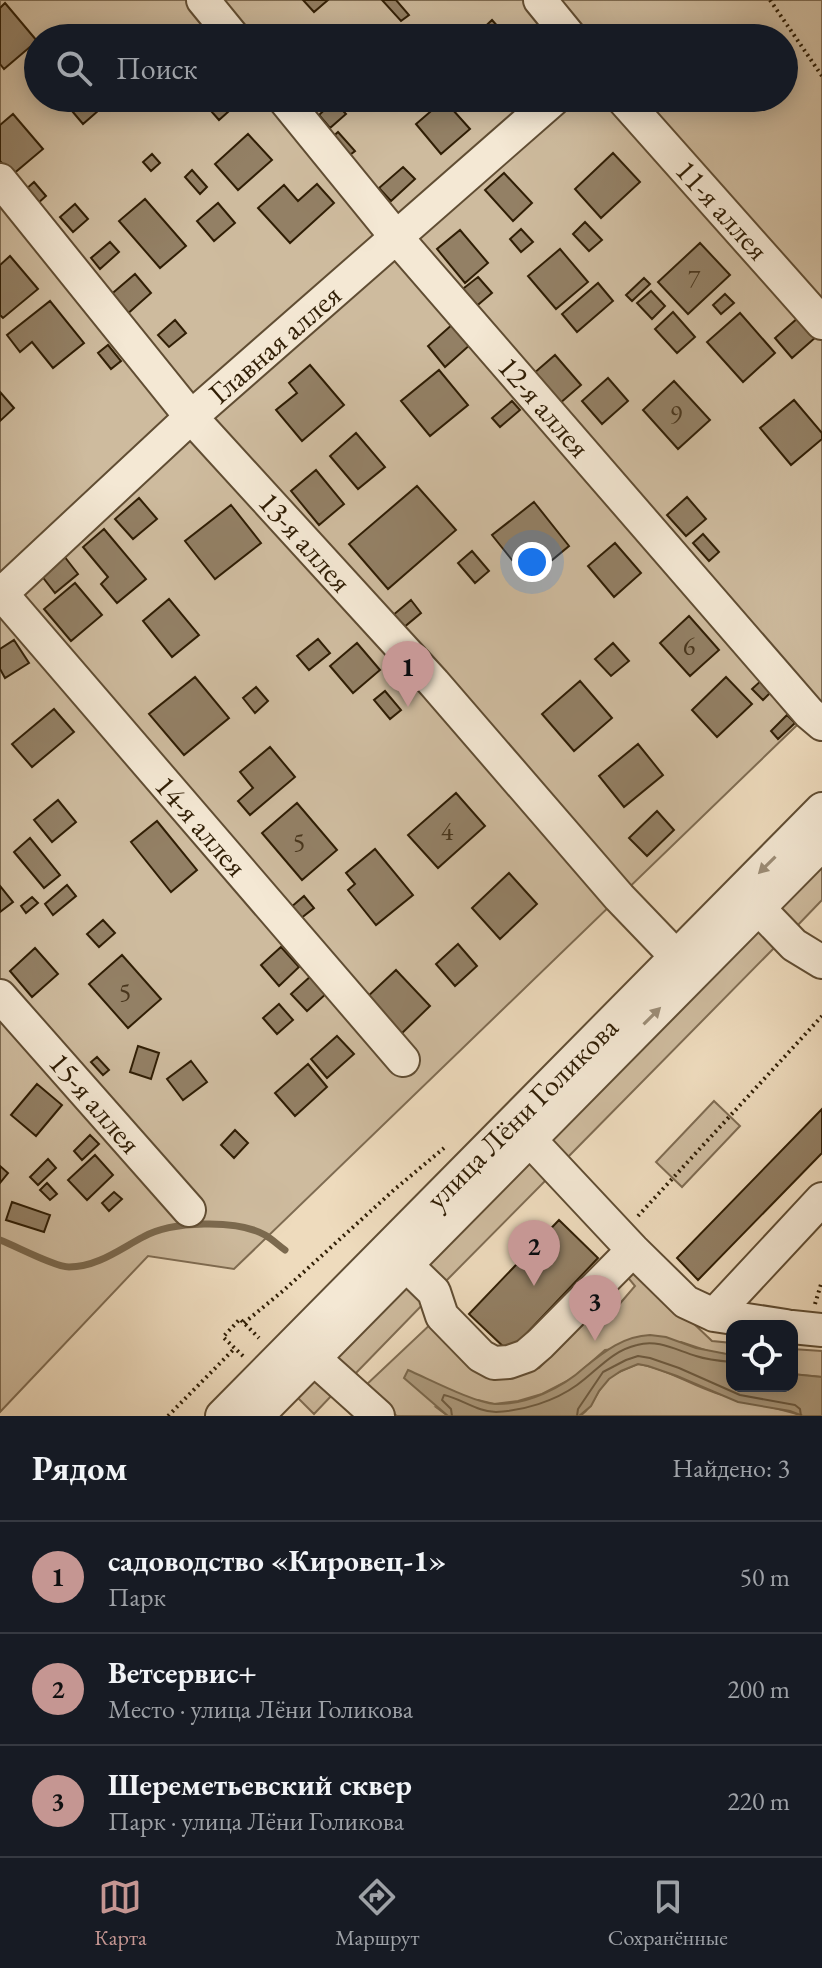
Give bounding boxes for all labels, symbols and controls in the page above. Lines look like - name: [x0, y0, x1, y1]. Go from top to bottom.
- search box: [24, 24, 798, 112]
- icon: search: [52, 46, 96, 90]
- text: Поиск: [116, 49, 198, 88]
- street label: 11-я аллея: [667, 151, 778, 268]
- house number: 7: [688, 262, 701, 296]
- street label: Главная аллея: [200, 275, 349, 412]
- street label: 12-я аллея: [490, 348, 599, 466]
- house number: 9: [670, 398, 683, 432]
- street label: 13-я аллея: [250, 483, 361, 600]
- your location: [512, 542, 552, 582]
- house number: 6: [683, 629, 695, 663]
- pin: 1: [382, 641, 434, 707]
- street label: 14-я аллея: [147, 767, 256, 885]
- house number: 4: [441, 814, 454, 848]
- house number: 5: [293, 825, 305, 859]
- one-way arrow: [758, 855, 777, 873]
- house number: 5: [119, 975, 131, 1009]
- one-way arrow: [642, 1007, 660, 1026]
- street label: улица Лёни Голикова: [417, 1008, 626, 1217]
- street label: 15-я аллея: [41, 1044, 150, 1162]
- pin: 2: [508, 1220, 560, 1286]
- pin: 3: [569, 1275, 621, 1341]
- map controls: [726, 1320, 798, 1392]
- button: locate: [726, 1320, 798, 1392]
- text: Рядом: [32, 1446, 127, 1490]
- text: Найдено: 3: [672, 1451, 790, 1485]
- text: садоводство «Кировец-1»: [108, 1541, 446, 1580]
- text: 1: [51, 1560, 65, 1594]
- text: 50 m: [740, 1560, 790, 1594]
- text: Парк: [108, 1580, 166, 1614]
- text: Ветсервис+: [108, 1653, 257, 1692]
- text: 2: [51, 1672, 65, 1706]
- text: 200 m: [727, 1672, 790, 1706]
- text: Место · улица Лёни Голикова: [108, 1692, 413, 1726]
- text: Шереметьевский сквер: [108, 1765, 412, 1804]
- text: 3: [51, 1784, 65, 1818]
- text: 220 m: [727, 1784, 790, 1818]
- text: Парк · улица Лёни Голикова: [108, 1804, 404, 1838]
- tab: Карта: [94, 1875, 147, 1952]
- tab: Маршрут: [335, 1875, 419, 1952]
- tab: Сохранённые: [608, 1875, 728, 1952]

